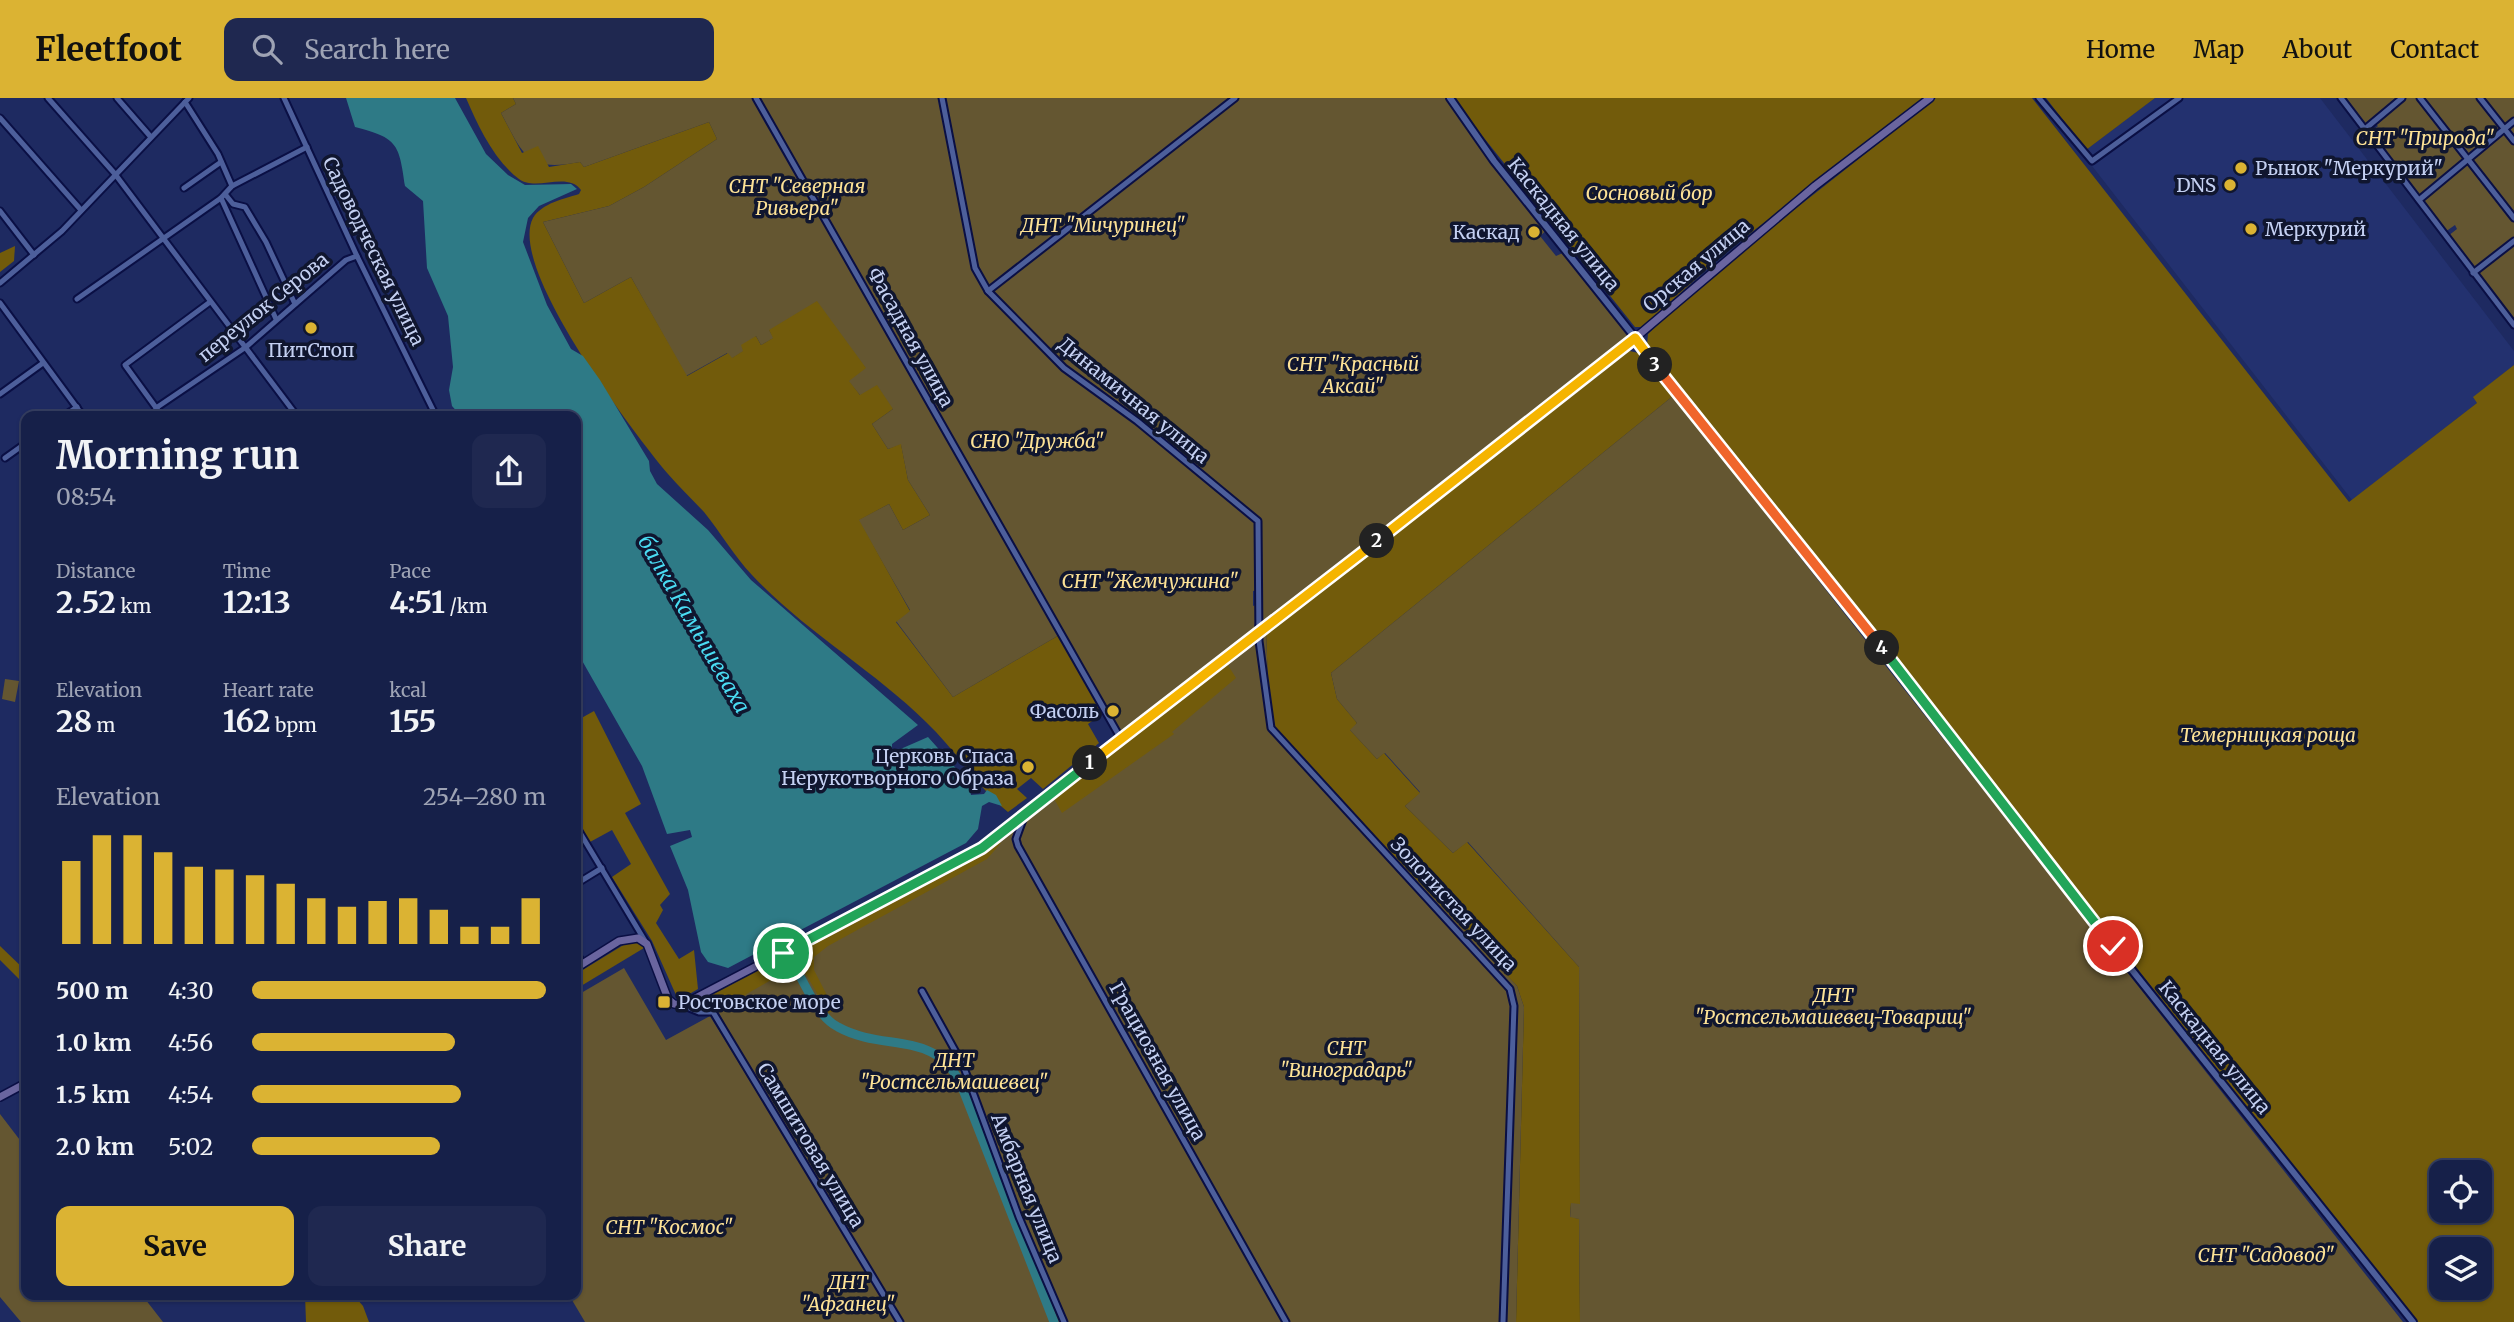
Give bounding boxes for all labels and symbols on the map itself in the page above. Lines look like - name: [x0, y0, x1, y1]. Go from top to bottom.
- park label: СНТ "Природа": [2356, 126, 2495, 150]
- street label: Каскадная улица: [1503, 152, 1625, 296]
- street label: Садоводческая улица: [318, 153, 430, 349]
- place label: Рынок "Меркурий": [2255, 156, 2443, 180]
- marker: Рынок "Меркурий": [2233, 160, 2249, 176]
- place label: DNS: [2176, 173, 2216, 197]
- park label: СНТ "Северная Ривьера": [729, 174, 865, 220]
- marker: DNS: [2222, 177, 2238, 193]
- park label: Сосновый бор: [1585, 181, 1713, 205]
- park label: ДНТ "Мичуринец": [1019, 213, 1185, 237]
- street label: Орская улица: [1638, 213, 1754, 317]
- place label: Меркурий: [2265, 217, 2366, 241]
- place label: Каскад: [1453, 220, 1520, 244]
- marker: Меркурий: [2243, 221, 2259, 237]
- marker: Каскад: [1526, 224, 1542, 240]
- street label: переулок Серова: [193, 247, 333, 367]
- street label: Фасадная улица: [863, 263, 959, 411]
- marker: ПитСтоп: [303, 320, 319, 336]
- street label: Динамичная улица: [1054, 332, 1214, 468]
- place label: ПитСтоп: [268, 338, 354, 362]
- pin: 3: [1638, 348, 1672, 382]
- park label: СНТ "Красный Аксай": [1287, 352, 1419, 398]
- park label: СНО "Дружба": [970, 429, 1104, 453]
- pin: 2: [1360, 524, 1394, 558]
- water label: балка Камышеваха: [632, 530, 756, 718]
- park label: СНТ "Жемчужина": [1062, 569, 1239, 593]
- pin: 4: [1864, 630, 1899, 666]
- place label: Фасоль: [1030, 699, 1099, 723]
- marker: Фасоль: [1105, 703, 1121, 719]
- park label: Темерницкая роща: [2180, 723, 2356, 747]
- place label: Церковь Спаса Нерукотворного Образа: [781, 744, 1014, 790]
- pin: 1: [1072, 746, 1108, 780]
- marker: Церковь Спаса Нерукотворного Образа: [1020, 759, 1036, 775]
- street label: Золотистая улица: [1386, 832, 1522, 976]
- pin: [2083, 916, 2143, 976]
- pin: [753, 923, 813, 983]
- street label: Каскадная улица: [2154, 975, 2276, 1119]
- street label: Грациозная улица: [1104, 978, 1212, 1144]
- park label: ДНТ "Ростсельмашевец-Товарищ": [1695, 983, 1972, 1029]
- place label: Ростовское море: [678, 990, 841, 1014]
- marker: Ростовское море: [656, 994, 672, 1010]
- park label: СНТ "Виноградарь": [1280, 1036, 1413, 1082]
- park label: ДНТ "Ростсельмашевец": [860, 1048, 1048, 1094]
- street label: Самшитовая улица: [752, 1058, 870, 1232]
- street label: Амбарная улица: [986, 1109, 1068, 1266]
- park label: СНТ "Космос": [605, 1215, 733, 1239]
- park label: СНТ "Садовод": [2197, 1243, 2335, 1267]
- park label: ДНТ "Афганец": [801, 1270, 895, 1316]

